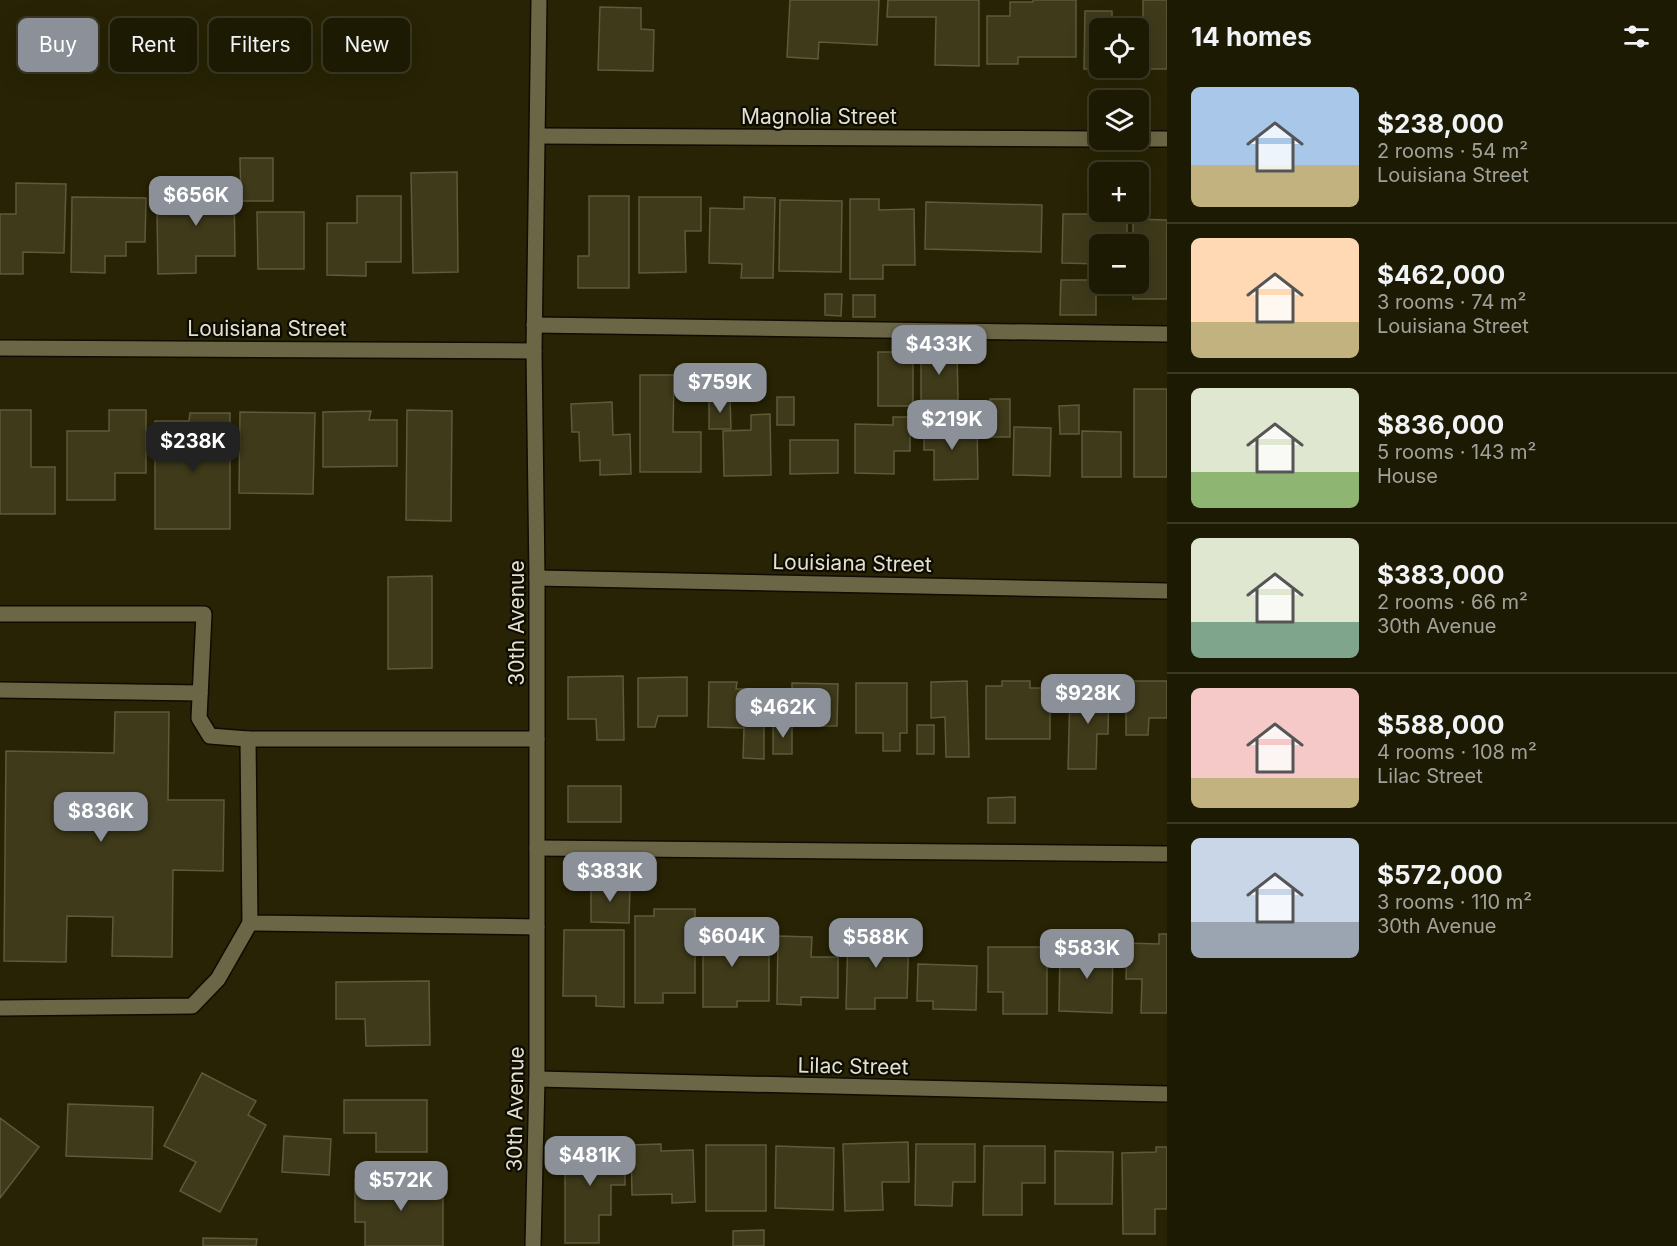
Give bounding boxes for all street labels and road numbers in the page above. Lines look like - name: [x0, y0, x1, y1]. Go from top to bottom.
- street label: Magnolia Street: [741, 104, 897, 129]
- street label: Louisiana Street: [187, 316, 347, 341]
- street label: Louisiana Street: [772, 549, 932, 577]
- street label: 30th Avenue: [504, 560, 529, 686]
- street label: 30th Avenue: [501, 1046, 529, 1172]
- street label: Lilac Street: [797, 1053, 909, 1079]

